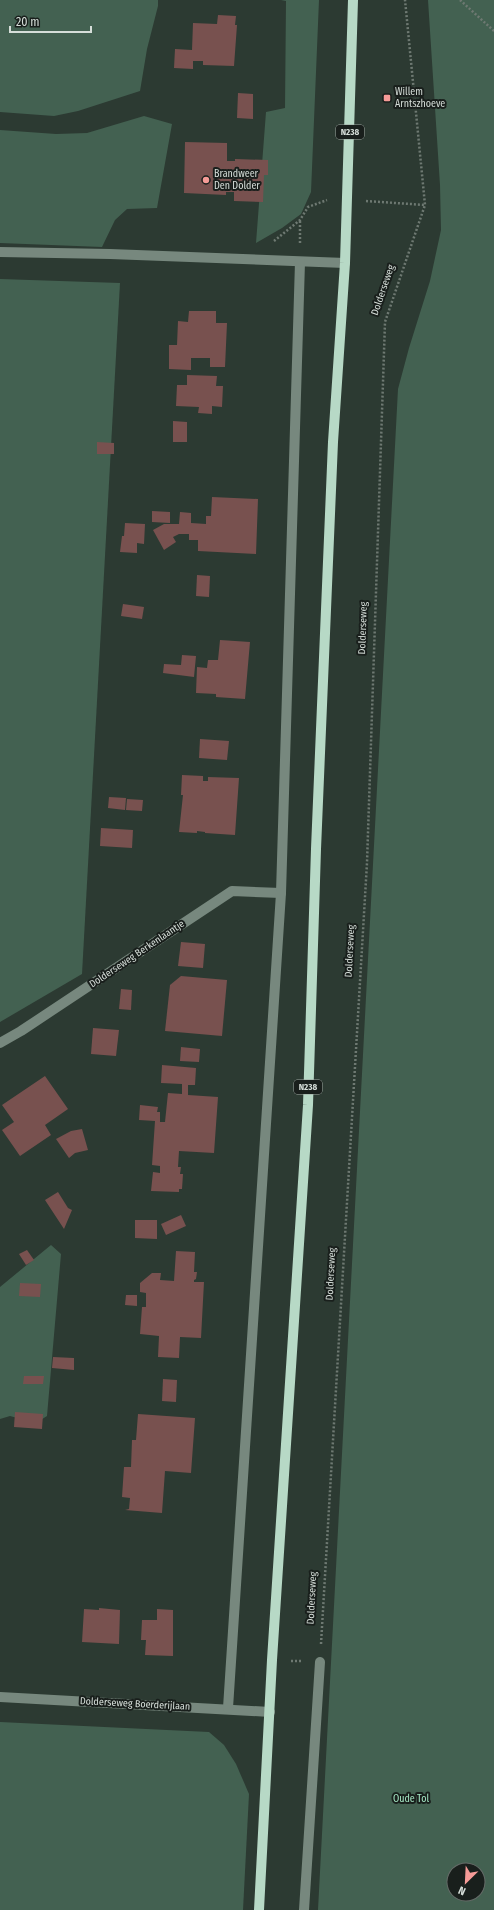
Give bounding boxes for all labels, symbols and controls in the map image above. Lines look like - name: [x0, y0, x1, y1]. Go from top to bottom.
- scale bar: [10, 8, 91, 34]
- text: 20 m: [16, 15, 40, 29]
- place label: Willem Arntszhoeve: [395, 86, 445, 110]
- marker: Willem Arntszhoeve: [382, 93, 392, 103]
- road number: N238: [336, 125, 364, 139]
- place label: Brandweer Den Dolder: [214, 168, 260, 192]
- marker: Brandweer Den Dolder: [201, 175, 211, 185]
- street label: Dolderseweg: [369, 263, 397, 317]
- street label: Dolderseweg: [356, 601, 370, 655]
- street label: Dolderseweg Berkenlaantje: [87, 918, 187, 990]
- street label: Dolderseweg: [343, 924, 357, 978]
- road number: N238: [294, 1080, 322, 1094]
- street label: Dolderseweg: [324, 1247, 338, 1301]
- street label: Dolderseweg: [305, 1571, 319, 1625]
- street label: Dolderseweg Boerderijlaan: [80, 1695, 190, 1713]
- park label: Oude Tol: [393, 1793, 429, 1805]
- north arrow: [446, 1862, 486, 1902]
- text: N: [456, 1883, 468, 1898]

